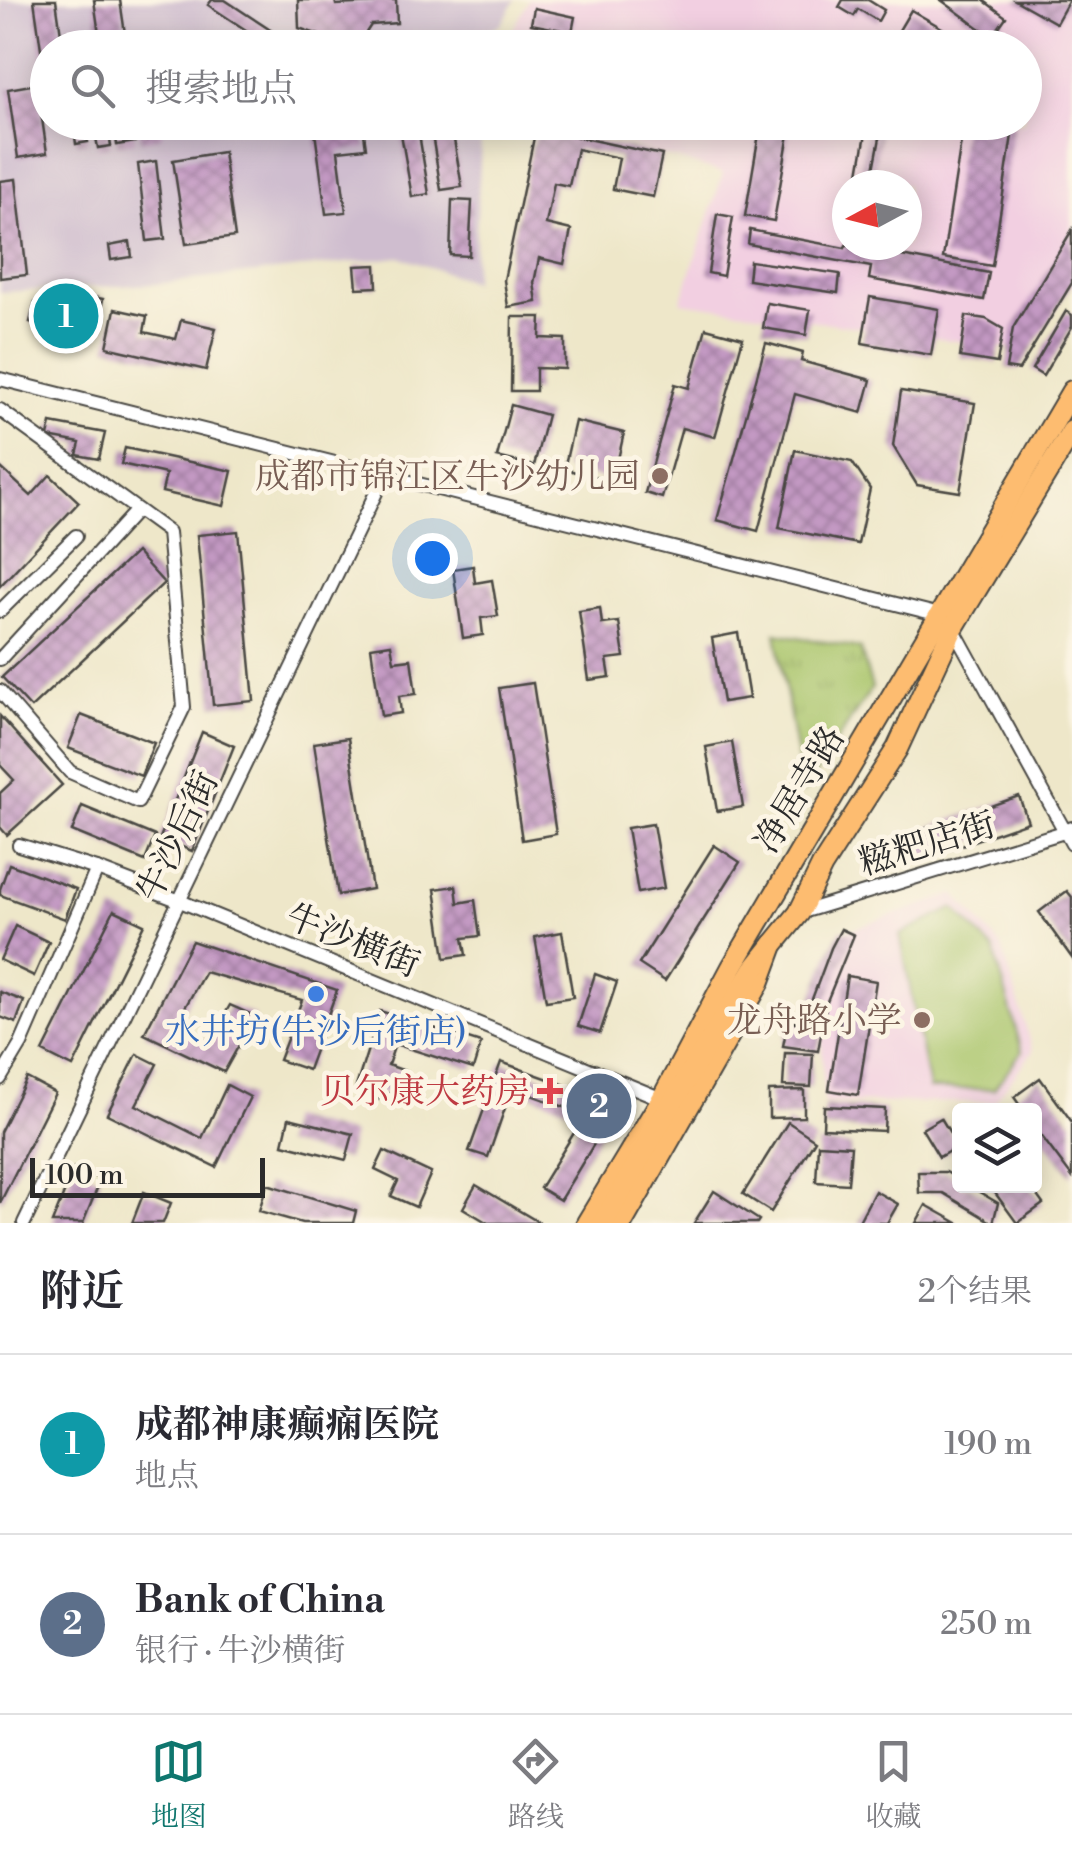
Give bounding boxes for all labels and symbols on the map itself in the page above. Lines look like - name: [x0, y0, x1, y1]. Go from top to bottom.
- north arrow: [832, 170, 922, 260]
- pin: 1: [34, 278, 98, 354]
- place label: 成都市锦江区牛沙幼儿园: [255, 456, 640, 499]
- marker: 成都市锦江区牛沙幼儿园: [649, 465, 671, 487]
- your location: [407, 533, 458, 584]
- street label: 净居寺路: [746, 719, 855, 861]
- street label: 牛沙后街: [128, 764, 228, 909]
- street label: 糍粑店街: [854, 803, 1001, 885]
- street label: 牛沙横街: [279, 895, 425, 988]
- marker: 水井坊(牛沙后街店): [305, 983, 327, 1005]
- place label: 龙舟路小学: [727, 1000, 902, 1043]
- marker: 龙舟路小学: [911, 1009, 933, 1031]
- place label: 水井坊(牛沙后街店): [165, 1011, 467, 1054]
- pin: 2: [566, 1068, 632, 1144]
- place label: 贝尔康大药房: [320, 1071, 530, 1114]
- marker: 贝尔康大药房: [539, 1080, 561, 1102]
- scale bar: [30, 1153, 265, 1198]

